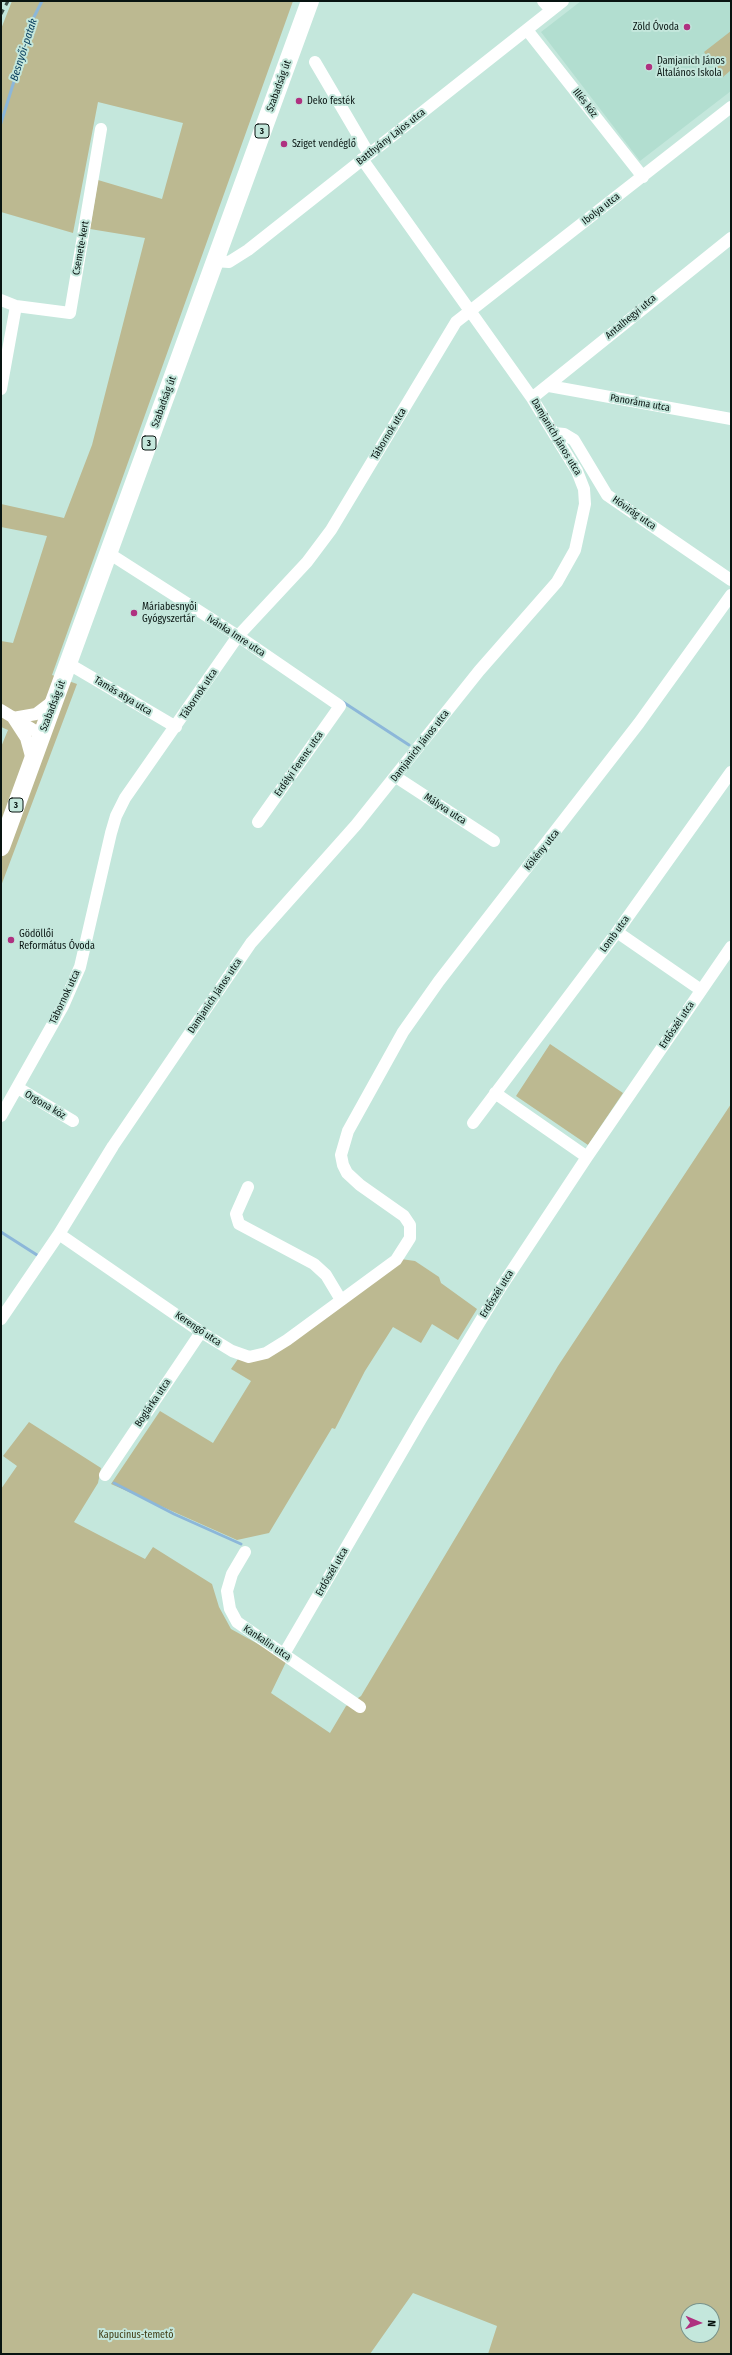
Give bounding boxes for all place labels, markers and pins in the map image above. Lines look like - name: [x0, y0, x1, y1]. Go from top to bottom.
- place label: Zöld Óvoda: [633, 21, 679, 33]
- marker: Zöld Óvoda: [682, 22, 692, 32]
- place label: Damjanich János Általános Iskola: [657, 55, 725, 78]
- marker: Damjanich János Általános Iskola: [644, 62, 654, 72]
- place label: Deko festék: [307, 95, 355, 107]
- marker: Deko festék: [294, 96, 304, 106]
- place label: Sziget vendéglő: [292, 138, 356, 150]
- marker: Sziget vendéglő: [279, 139, 289, 149]
- place label: Máriabesnyői Gyógyszertár: [142, 601, 197, 624]
- marker: Máriabesnyői Gyógyszertár: [129, 608, 139, 618]
- place label: Gödöllői Református Óvoda: [19, 928, 95, 952]
- marker: Gödöllői Református Óvoda: [6, 935, 16, 945]

